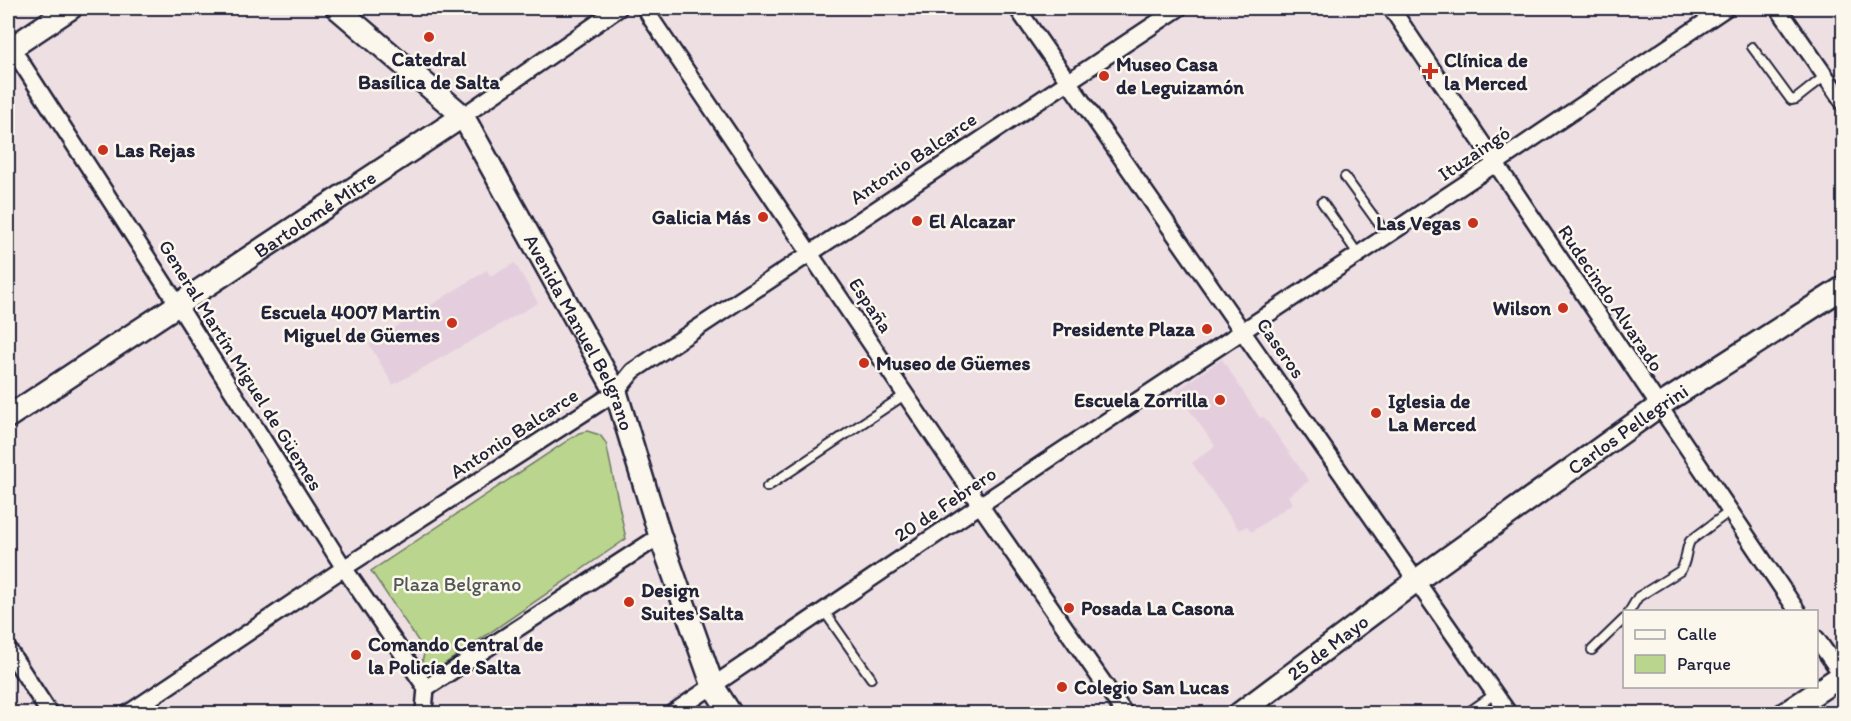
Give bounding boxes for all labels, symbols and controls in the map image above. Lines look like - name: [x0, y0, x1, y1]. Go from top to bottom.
- marker: Catedral Basílica de Salta: [422, 30, 436, 44]
- place label: Catedral Basílica de Salta: [358, 47, 501, 94]
- place label: Clínica de la Merced: [1444, 48, 1528, 95]
- place label: Museo Casa de Leguizamón: [1116, 52, 1244, 100]
- marker: Clínica de la Merced: [1421, 62, 1439, 80]
- marker: Museo Casa de Leguizamón: [1097, 69, 1111, 83]
- street label: Antonio Balcarce: [845, 107, 981, 209]
- street label: Ituzaingó: [1433, 120, 1515, 186]
- place label: Las Rejas: [115, 138, 195, 163]
- marker: Las Rejas: [96, 143, 110, 157]
- street label: Bartolomé Mitre: [249, 165, 381, 263]
- place label: Galicia Más: [652, 205, 751, 229]
- place label: El Alcazar: [929, 209, 1016, 233]
- marker: Galicia Más: [756, 210, 770, 224]
- place label: Las Vegas: [1376, 211, 1461, 236]
- marker: El Alcazar: [910, 214, 924, 228]
- marker: Las Vegas: [1466, 216, 1480, 230]
- street label: Rudecindo Alvarado: [1553, 220, 1669, 376]
- street label: Avenida Manuel Belgrano: [519, 230, 639, 433]
- street label: General Martín Miguel de Güemes: [154, 235, 328, 495]
- street label: España: [844, 273, 898, 337]
- place label: Wilson: [1493, 296, 1552, 320]
- place label: Escuela 4007 Martin Miguel de Güemes: [261, 300, 441, 348]
- marker: Wilson: [1556, 301, 1570, 315]
- street label: Caseros: [1252, 313, 1310, 383]
- marker: Escuela 4007 Martin Miguel de Güemes: [445, 316, 459, 330]
- place label: Presidente Plaza: [1052, 317, 1196, 341]
- marker: Presidente Plaza: [1200, 322, 1214, 336]
- place label: Museo de Güemes: [876, 351, 1030, 375]
- marker: Museo de Güemes: [857, 356, 871, 370]
- street label: Carlos Pellegrini: [1563, 379, 1692, 480]
- street label: Antonio Balcarce: [445, 383, 583, 483]
- place label: Escuela Zorrilla: [1074, 388, 1209, 412]
- place label: Iglesia de La Merced: [1388, 389, 1476, 436]
- marker: Escuela Zorrilla: [1213, 393, 1227, 407]
- marker: Iglesia de La Merced: [1369, 406, 1383, 420]
- street label: 20 de Febrero: [889, 461, 1001, 547]
- park label: Plaza Belgrano: [393, 572, 521, 596]
- place label: Design Suites Salta: [641, 578, 744, 625]
- marker: Design Suites Salta: [622, 595, 636, 609]
- place label: Posada La Casona: [1081, 596, 1235, 620]
- marker: Posada La Casona: [1062, 601, 1076, 615]
- street label: 25 de Mayo: [1282, 609, 1373, 686]
- legend: [1623, 610, 1818, 688]
- text: Calle: [1677, 623, 1717, 645]
- place label: Comando Central de la Policía de Salta: [368, 632, 544, 679]
- marker: Comando Central de la Policía de Salta: [349, 648, 363, 662]
- text: Parque: [1677, 653, 1731, 675]
- place label: Colegio San Lucas: [1074, 675, 1229, 700]
- marker: Colegio San Lucas: [1055, 680, 1069, 694]

